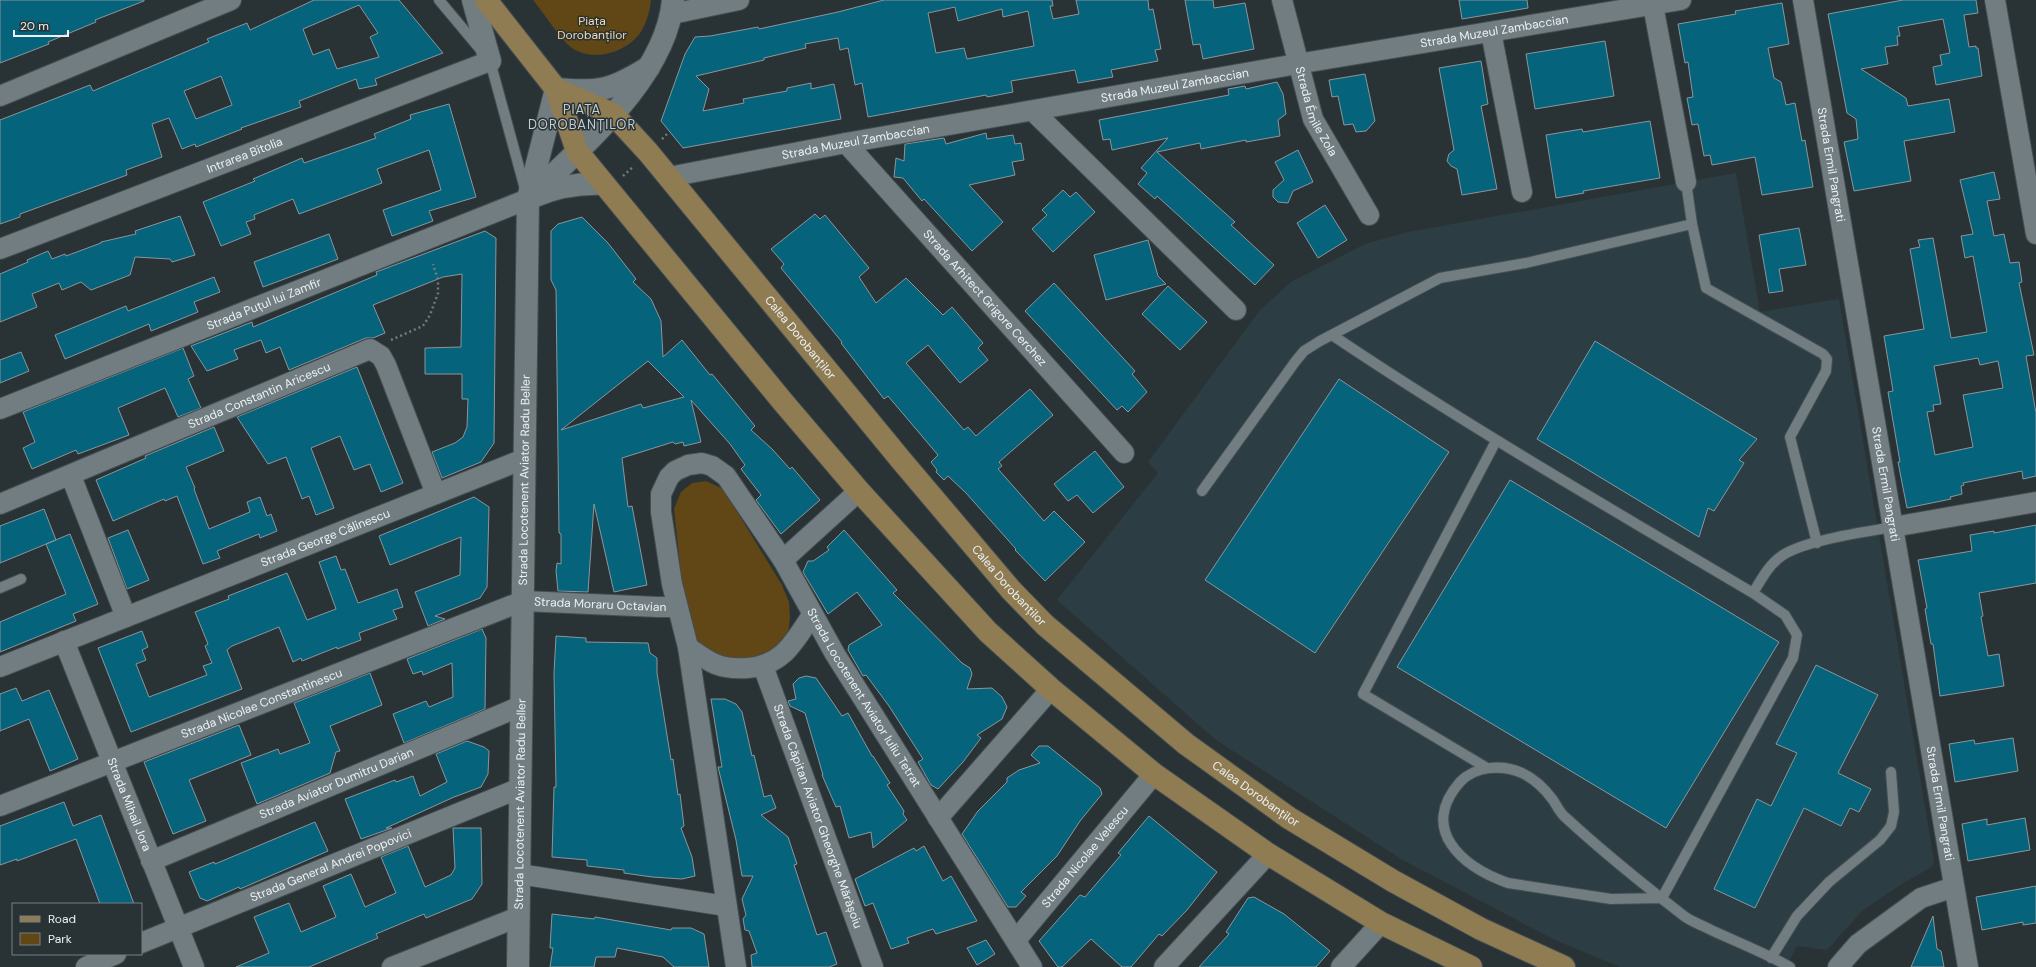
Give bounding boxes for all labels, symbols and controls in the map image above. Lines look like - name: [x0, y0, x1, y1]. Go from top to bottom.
- street label: Strada Muzeul Zambaccian: [1419, 11, 1570, 51]
- scale bar: [14, 12, 68, 38]
- park label: Piața Dorobanților: [557, 13, 627, 43]
- text: 20 m: [20, 18, 49, 34]
- street label: Strada Muzeul Zambaccian: [1100, 65, 1250, 106]
- street label: Strada Émile Zola: [1292, 65, 1341, 159]
- district label: PIAȚA DOROBANȚILOR: [528, 101, 636, 133]
- street label: Strada Ermil Pangrati: [1813, 106, 1849, 223]
- street label: Strada Muzeul Zambaccian: [780, 120, 931, 163]
- street label: Intrarea Bitolia: [204, 133, 285, 177]
- street label: Strada Arhitect Grigore Cerchez: [919, 226, 1050, 370]
- street label: Strada Puțul lui Zamfir: [204, 274, 324, 334]
- street label: Calea Dorobanților: [761, 292, 840, 383]
- street label: Strada Constantin Aricescu: [186, 358, 333, 432]
- street label: Strada Locotenent Aviator Radu Beller: [515, 374, 534, 586]
- street label: Strada Ermil Pangrati: [1868, 426, 1903, 543]
- street label: Strada George Călinescu: [258, 505, 393, 571]
- street label: Calea Dorobanților: [968, 542, 1050, 630]
- street label: Strada Moraru Octavian: [534, 593, 666, 615]
- street label: Strada Locotenent Aviator Iuliu Tetrat: [803, 605, 925, 790]
- street label: Strada Nicolae Constantinescu: [179, 665, 345, 742]
- street label: Strada Locotenent Aviator Radu Beller: [511, 698, 530, 910]
- street label: Strada Căpitan Aviator Gheorghe Mărășoiu: [770, 702, 866, 931]
- street label: Strada Aviator Dumitru Darian: [257, 744, 416, 823]
- street label: Strada Ermil Pangrati: [1922, 745, 1958, 862]
- street label: Strada Mihail Jora: [103, 755, 155, 854]
- street label: Calea Dorobanților: [1209, 757, 1303, 831]
- street label: Strada Nicolae Velescu: [1038, 803, 1132, 911]
- street label: Strada General Andrei Popovici: [248, 825, 414, 906]
- legend: [12, 903, 142, 955]
- text: Road: [48, 911, 76, 927]
- text: Park: [48, 931, 72, 947]

